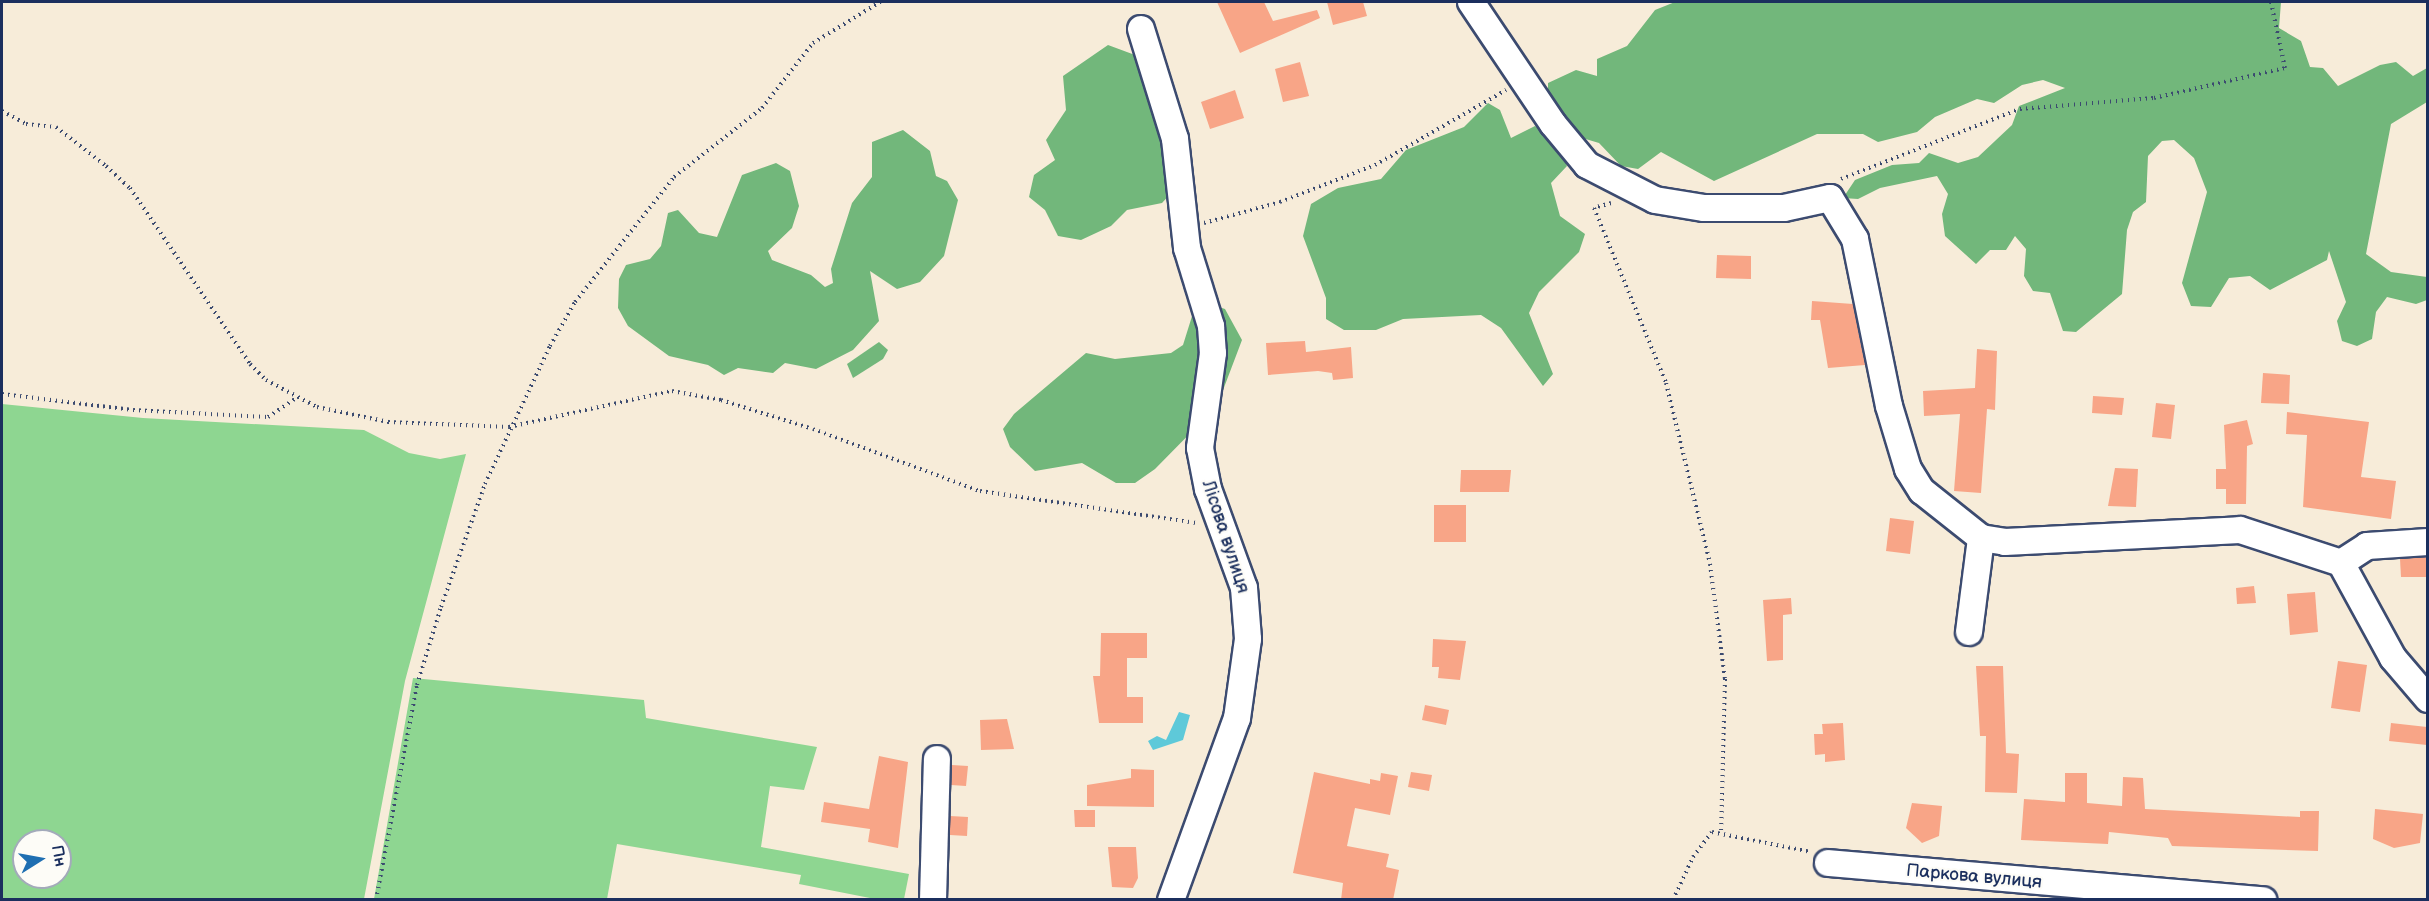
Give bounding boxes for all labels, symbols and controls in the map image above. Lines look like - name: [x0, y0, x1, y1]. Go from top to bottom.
- street label: Лісова вулиця: [1197, 478, 1253, 596]
- north arrow: [12, 829, 72, 889]
- text: Пн: [47, 844, 70, 868]
- street label: Паркова вулиця: [1905, 860, 2043, 894]

